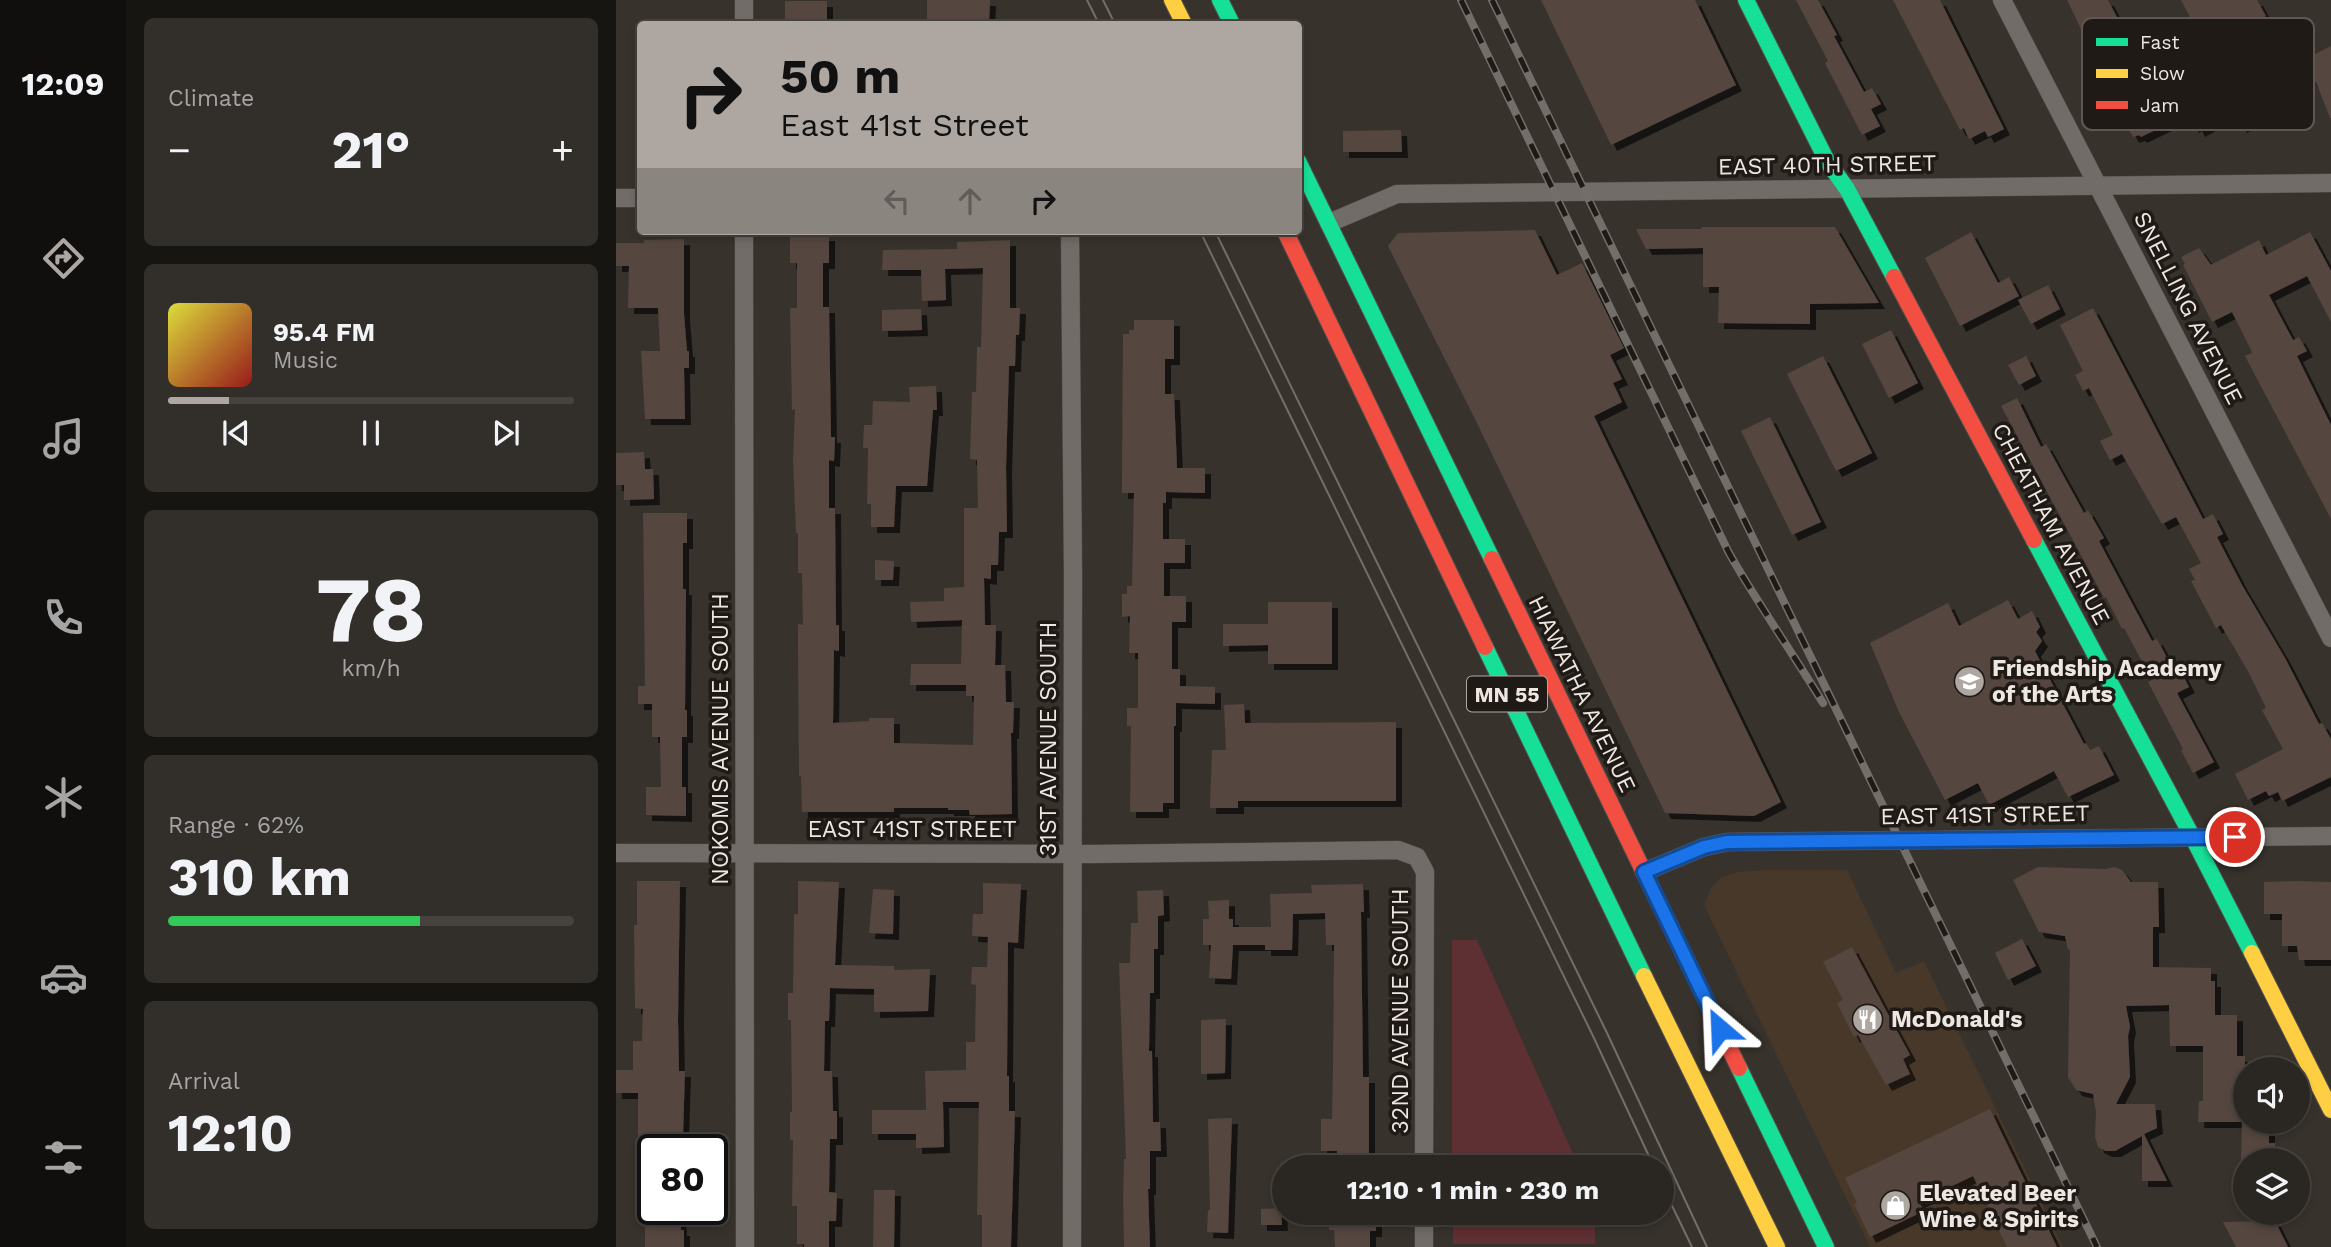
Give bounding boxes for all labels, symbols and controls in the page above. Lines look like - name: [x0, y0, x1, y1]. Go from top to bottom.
- legend: [2082, 18, 2314, 130]
- text: Fast: [2140, 31, 2179, 54]
- text: 50 m: [780, 47, 900, 105]
- icon: right: [665, 49, 756, 140]
- text: Slow: [2140, 62, 2185, 85]
- text: 12:09: [22, 65, 104, 103]
- text: Climate: [168, 85, 254, 112]
- text: Jam: [2140, 94, 2179, 117]
- text: East 41st Street: [780, 106, 1029, 144]
- text: 21°: [331, 120, 411, 181]
- text: −: [168, 128, 191, 172]
- text: +: [551, 128, 574, 172]
- street label: EAST 40TH STREET: [1718, 150, 1936, 180]
- icon: left: [878, 182, 916, 220]
- icon: ahead: [951, 182, 989, 220]
- icon: right: [1024, 182, 1062, 220]
- street label: SNELLING AVENUE: [2128, 207, 2248, 409]
- icon: directions: [39, 234, 88, 283]
- text: 95.4 FM: [273, 317, 375, 347]
- text: Music: [273, 347, 338, 374]
- icon: music: [39, 414, 88, 463]
- icon: previous: [217, 414, 255, 452]
- icon: pause: [352, 414, 390, 452]
- icon: next: [487, 414, 525, 452]
- street label: CHEATHAM AVENUE: [1986, 419, 2116, 629]
- text: 78: [316, 556, 426, 663]
- street label: HIAWATHA AVENUE: [1523, 591, 1641, 797]
- icon: phone: [39, 593, 88, 642]
- street label: NOKOMIS AVENUE SOUTH: [707, 593, 734, 885]
- street label: 31ST AVENUE SOUTH: [1035, 622, 1062, 856]
- text: km/h: [341, 655, 401, 682]
- place label: Friendship Academy of the Arts: [1992, 655, 2221, 708]
- school or university icon: Friendship Academy of the Arts: [1952, 664, 1986, 698]
- road number: MN 55: [1467, 676, 1547, 712]
- icon: climate: [39, 773, 88, 822]
- street label: EAST 41ST STREET: [1880, 800, 2090, 830]
- pin: [2205, 807, 2265, 867]
- text: Range · 62%: [168, 812, 304, 839]
- street label: EAST 41ST STREET: [807, 816, 1017, 843]
- icon: arrive: [2216, 818, 2254, 856]
- text: 310 km: [168, 847, 351, 908]
- street label: 32ND AVENUE SOUTH: [1387, 888, 1414, 1134]
- icon: car: [39, 953, 88, 1002]
- position arrow: [1683, 992, 1757, 1066]
- restaurant icon: McDonald's: [1851, 1002, 1885, 1036]
- place label: McDonald's: [1891, 1006, 2023, 1033]
- map controls: [2233, 1057, 2310, 1225]
- button: sound: [2233, 1057, 2310, 1134]
- text: Arrival: [168, 1068, 240, 1095]
- text: 12:10: [168, 1103, 293, 1164]
- icon: filters: [39, 1133, 88, 1182]
- speed limit sign: 80: [637, 1134, 728, 1225]
- button: layers: [2233, 1148, 2310, 1225]
- text: 12:10 · 1 min · 230 m: [1347, 1175, 1599, 1205]
- place label: Elevated Beer Wine & Spirits: [1919, 1180, 2079, 1233]
- shop icon: Elevated Beer Wine & Spirits: [1879, 1189, 1913, 1223]

